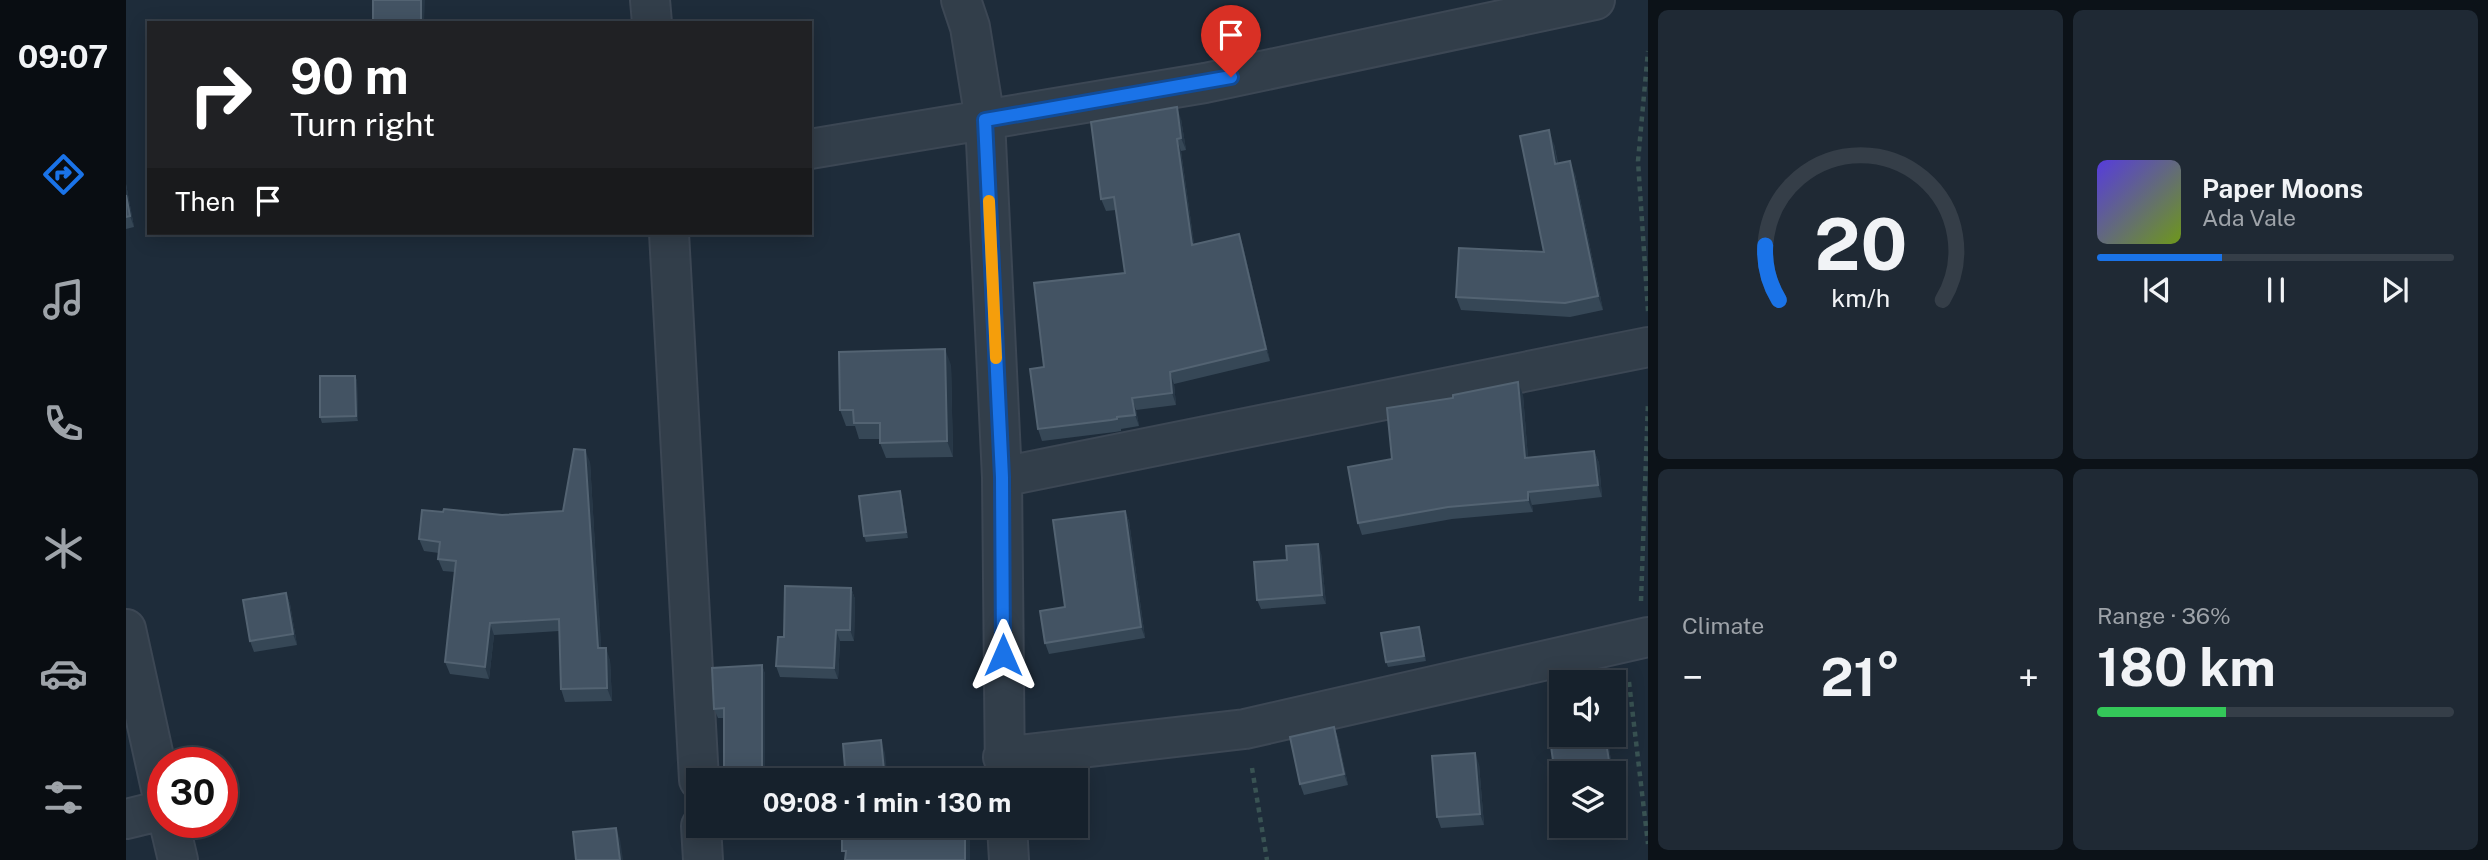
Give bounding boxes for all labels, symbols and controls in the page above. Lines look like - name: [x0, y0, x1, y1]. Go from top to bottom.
- pin: [1201, 5, 1261, 77]
- icon: arrive: [1212, 16, 1250, 54]
- text: 09:07: [18, 38, 108, 75]
- text: 90 m: [290, 47, 409, 105]
- icon: right: [175, 49, 266, 140]
- text: Turn right: [290, 106, 435, 143]
- icon: directions: [39, 150, 88, 199]
- text: Paper Moons: [2202, 173, 2363, 204]
- icon: arrive: [249, 182, 287, 220]
- text: Then: [175, 186, 235, 217]
- text: 20: [1814, 202, 1907, 287]
- text: Ada Vale: [2202, 204, 2296, 231]
- icon: previous: [2138, 271, 2176, 309]
- icon: pause: [2257, 271, 2295, 309]
- icon: next: [2376, 271, 2414, 309]
- icon: music: [39, 275, 88, 324]
- text: km/h: [1831, 283, 1890, 313]
- icon: phone: [39, 399, 88, 448]
- icon: climate: [39, 524, 88, 573]
- text: Range · 36%: [2097, 602, 2231, 629]
- text: Climate: [1682, 612, 1764, 639]
- position arrow: [966, 618, 1040, 692]
- text: 180 km: [2097, 637, 2276, 698]
- text: 21°: [1821, 647, 1900, 708]
- icon: car: [39, 649, 88, 698]
- text: −: [1682, 655, 1703, 700]
- text: +: [2018, 655, 2039, 700]
- map controls: [1549, 670, 1626, 838]
- button: sound: [1549, 670, 1626, 747]
- speed limit sign: 30: [147, 747, 238, 838]
- button: layers: [1549, 761, 1626, 838]
- icon: filters: [39, 773, 88, 822]
- text: 09:08 · 1 min · 130 m: [763, 787, 1011, 818]

